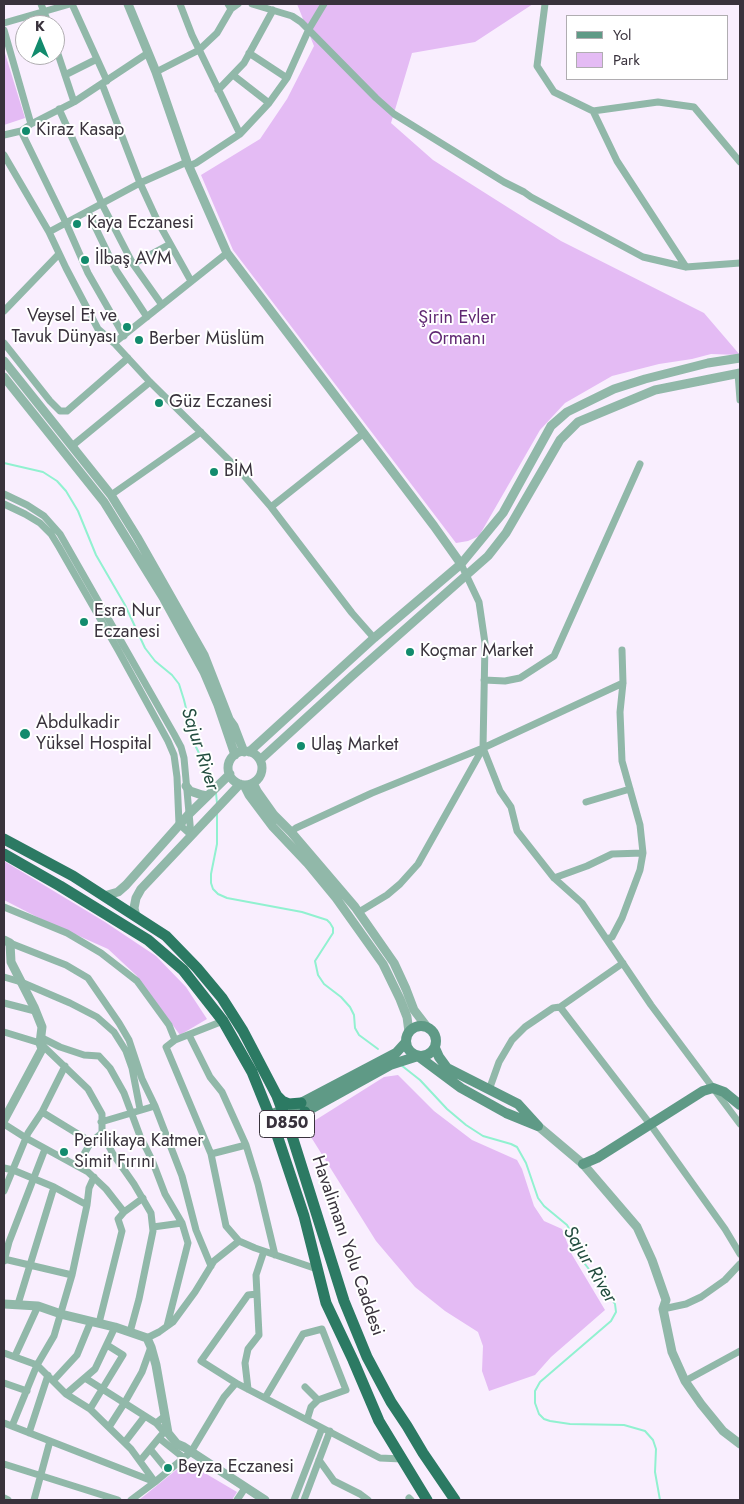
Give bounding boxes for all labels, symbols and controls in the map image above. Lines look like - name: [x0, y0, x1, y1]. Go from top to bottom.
- north arrow: [15, 15, 65, 65]
- legend: [566, 15, 729, 80]
- text: K: [35, 16, 45, 36]
- text: Yol: [613, 24, 632, 46]
- text: Park: [613, 49, 640, 71]
- place label: Kiraz Kasap: [36, 120, 124, 142]
- marker: Kiraz Kasap: [20, 125, 32, 137]
- place label: Kaya Eczanesi: [87, 213, 194, 235]
- marker: Kaya Eczanesi: [71, 218, 83, 230]
- place label: İlbaş AVM: [95, 249, 172, 271]
- marker: İlbaş AVM: [79, 254, 91, 266]
- place label: Veysel Et ve Tavuk Dünyası: [12, 306, 117, 348]
- park label: Şirin Evler Ormanı: [418, 308, 496, 350]
- marker: Veysel Et ve Tavuk Dünyası: [121, 321, 133, 333]
- place label: Berber Müslüm: [149, 329, 265, 351]
- marker: Berber Müslüm: [133, 334, 145, 346]
- place label: Güz Eczanesi: [169, 392, 272, 414]
- marker: Güz Eczanesi: [153, 397, 165, 409]
- place label: BİM: [224, 461, 253, 483]
- marker: BİM: [208, 466, 220, 478]
- place label: Esra Nur Eczanesi: [94, 601, 161, 644]
- marker: Esra Nur Eczanesi: [78, 616, 90, 628]
- place label: Koçmar Market: [420, 641, 533, 663]
- marker: Koçmar Market: [404, 646, 416, 658]
- water label: Sajur River: [175, 705, 223, 793]
- place label: Abdulkadir Yüksel Hospital: [36, 713, 152, 756]
- marker: Abdulkadir Yüksel Hospital: [18, 727, 32, 741]
- place label: Ulaş Market: [311, 735, 398, 757]
- marker: Ulaş Market: [295, 740, 307, 752]
- road number: D850: [260, 1110, 314, 1138]
- place label: Perilikaya Katmer Simit Fırını: [74, 1131, 203, 1174]
- marker: Perilikaya Katmer Simit Fırını: [58, 1146, 70, 1158]
- street label: Havalimanı Yolu Caddesi: [306, 1153, 388, 1339]
- water label: Sajur River: [557, 1222, 621, 1308]
- place label: Beyza Eczanesi: [178, 1457, 294, 1479]
- marker: Beyza Eczanesi: [162, 1462, 174, 1474]

